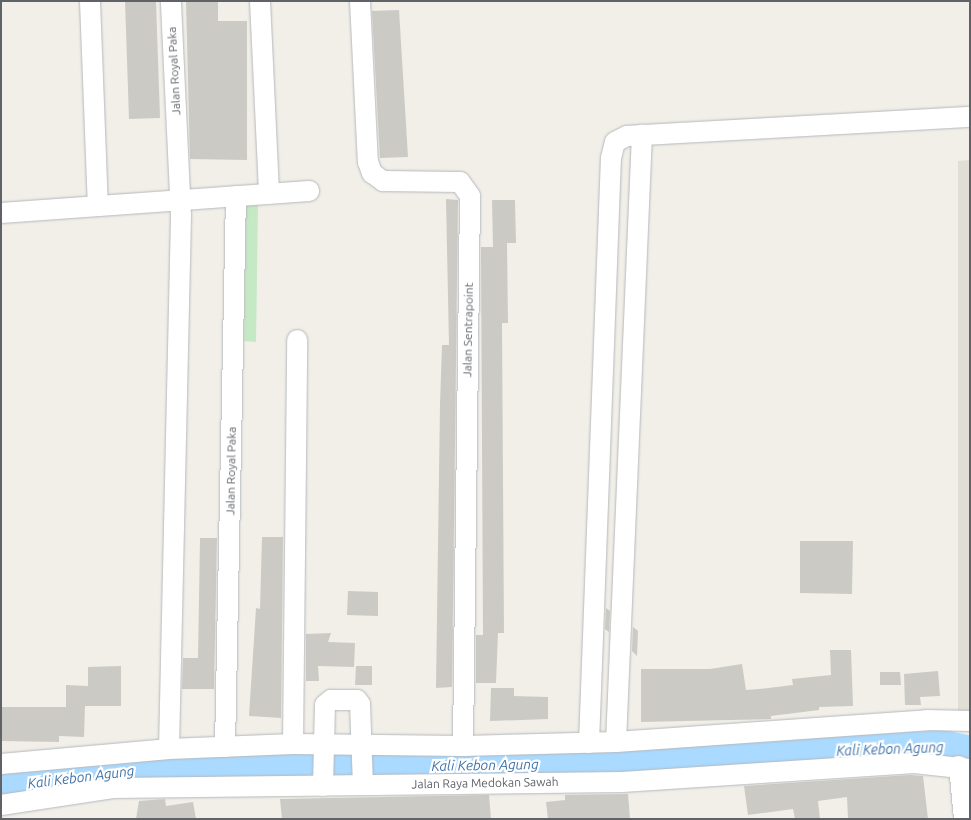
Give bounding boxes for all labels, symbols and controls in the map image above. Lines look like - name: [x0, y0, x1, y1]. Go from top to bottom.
- street label: Jalan Royal Paka: [164, 26, 184, 116]
- street label: Jalan Sentrapoint: [460, 283, 476, 377]
- street label: Jalan Royal Paka: [223, 427, 239, 515]
- water label: Kali Kebon Agung: [836, 739, 944, 759]
- water label: Kali Kebon Agung: [431, 756, 539, 774]
- water label: Kali Kebon Agung: [27, 762, 135, 792]
- street label: Jalan Raya Medokan Sawah: [411, 775, 559, 791]

